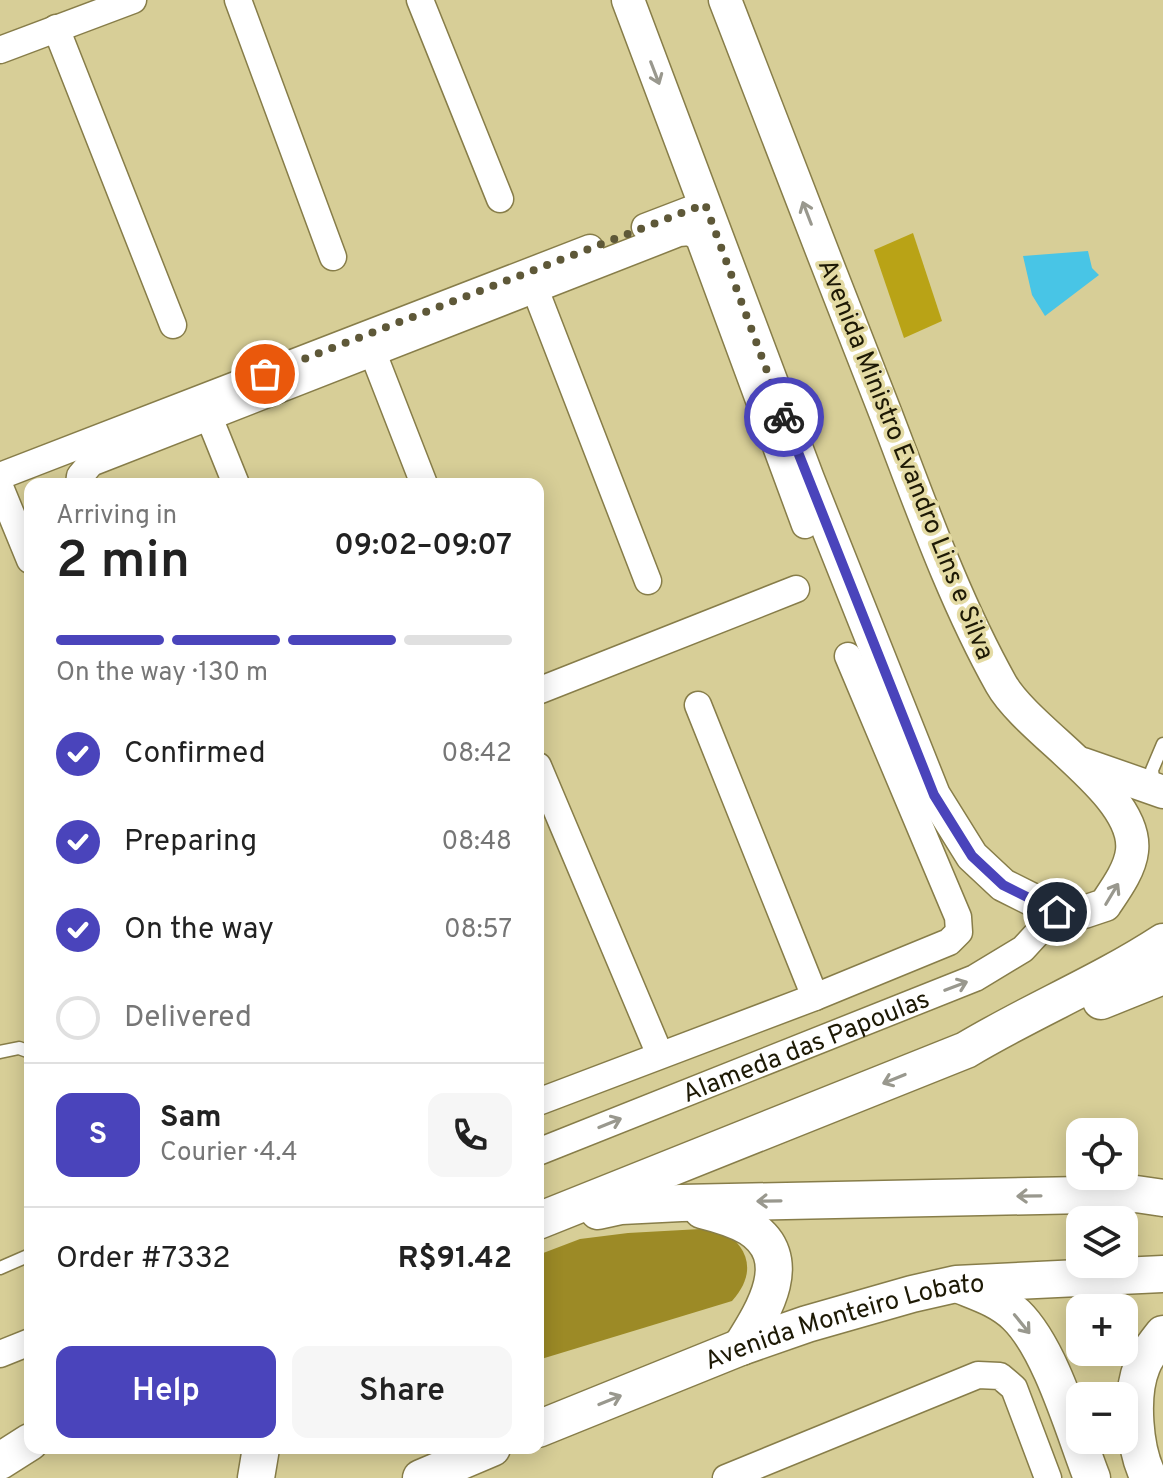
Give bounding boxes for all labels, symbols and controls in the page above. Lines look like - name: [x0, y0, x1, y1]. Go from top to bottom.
- one-way arrow: [649, 60, 663, 85]
- one-way arrow: [799, 201, 813, 226]
- street label: Avenida Ministro Evandro Lins e Silva: [809, 255, 1000, 665]
- pin: [231, 340, 299, 408]
- icon: bag: [243, 352, 287, 396]
- courier: [744, 377, 824, 457]
- icon: bike: [762, 395, 806, 439]
- text: Arriving in: [56, 500, 177, 533]
- text: 09:02–09:07: [334, 528, 512, 565]
- text: 2 min: [56, 530, 190, 596]
- text: On the way · 130 m: [56, 657, 268, 690]
- icon: check: [56, 732, 100, 776]
- text: Confirmed: [124, 736, 266, 773]
- text: 08:42: [442, 738, 512, 771]
- icon: check: [56, 820, 100, 864]
- text: Preparing: [124, 824, 257, 861]
- text: 08:48: [442, 826, 512, 859]
- pin: [1023, 878, 1091, 946]
- one-way arrow: [1104, 883, 1120, 905]
- icon: home: [1035, 890, 1079, 934]
- icon: check: [56, 908, 100, 952]
- text: On the way: [124, 912, 274, 949]
- text: 08:57: [444, 914, 512, 947]
- one-way arrow: [943, 978, 968, 992]
- street label: Alameda das Papoulas: [678, 984, 935, 1112]
- text: Delivered: [124, 1000, 252, 1037]
- one-way arrow: [882, 1072, 907, 1087]
- button: phone: [428, 1093, 512, 1177]
- text: Sam: [160, 1100, 222, 1137]
- one-way arrow: [597, 1115, 622, 1129]
- text: S: [89, 1117, 107, 1154]
- map controls: [1066, 1118, 1138, 1454]
- button: locate: [1066, 1118, 1138, 1190]
- text: Courier · 4.4: [160, 1137, 298, 1170]
- one-way arrow: [1016, 1188, 1043, 1204]
- one-way arrow: [756, 1193, 783, 1209]
- button: layers: [1066, 1206, 1138, 1278]
- text: Order #7332: [56, 1241, 231, 1278]
- text: R$91.42: [398, 1241, 512, 1278]
- street label: Avenida Monteiro Lobato: [700, 1269, 985, 1379]
- button: +: [1066, 1294, 1138, 1366]
- one-way arrow: [1013, 1313, 1030, 1334]
- button: Help: [56, 1346, 276, 1438]
- button: Share: [292, 1346, 512, 1438]
- button: −: [1066, 1382, 1138, 1454]
- one-way arrow: [597, 1392, 622, 1406]

